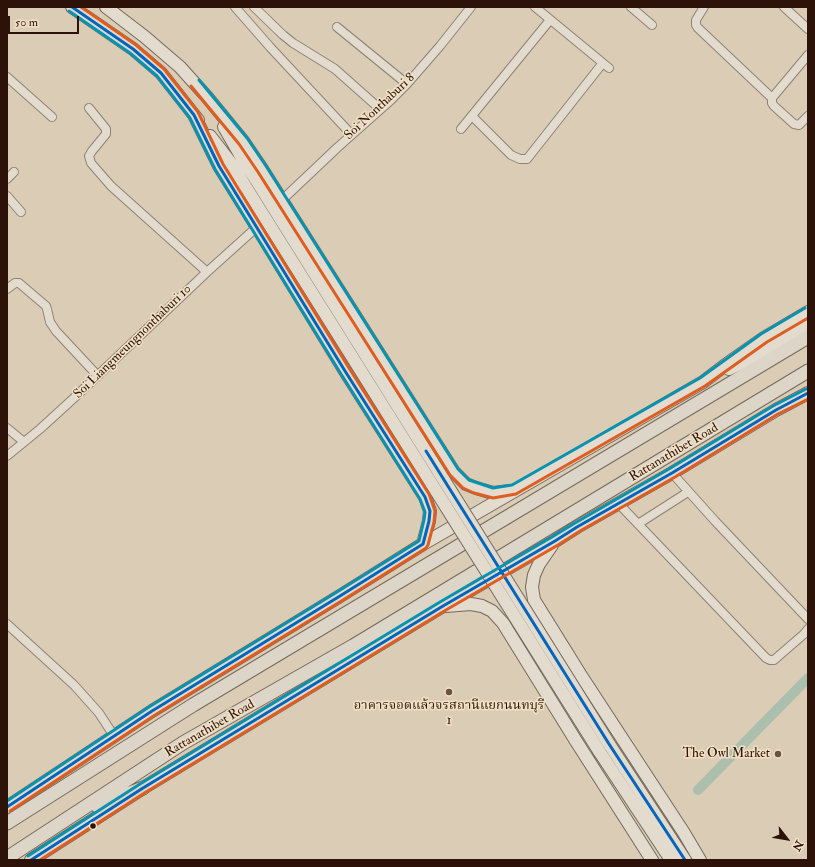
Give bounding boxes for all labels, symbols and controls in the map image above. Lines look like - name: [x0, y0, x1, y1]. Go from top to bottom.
- scale bar: [10, 8, 81, 34]
- text: 50 m: [15, 15, 38, 30]
- street label: Soi Nonthaburi 8: [342, 70, 418, 144]
- street label: Soi Liangmeungnonthaburi 10: [71, 282, 195, 402]
- street label: Rattanathibet Road: [627, 420, 721, 486]
- marker: อาคารจอดแล้วจรสถานีแยกนนทบุรี 1: [444, 687, 454, 697]
- street label: Rattanathibet Road: [162, 697, 258, 761]
- place label: อาคารจอดแล้วจรสถานีแยกนนทบุรี 1: [354, 698, 544, 729]
- place label: The Owl Market: [682, 746, 770, 762]
- marker: The Owl Market: [773, 749, 783, 759]
- north arrow: [767, 819, 807, 859]
- unlabelled marker: [88, 821, 98, 831]
- text: N: [790, 838, 806, 853]

